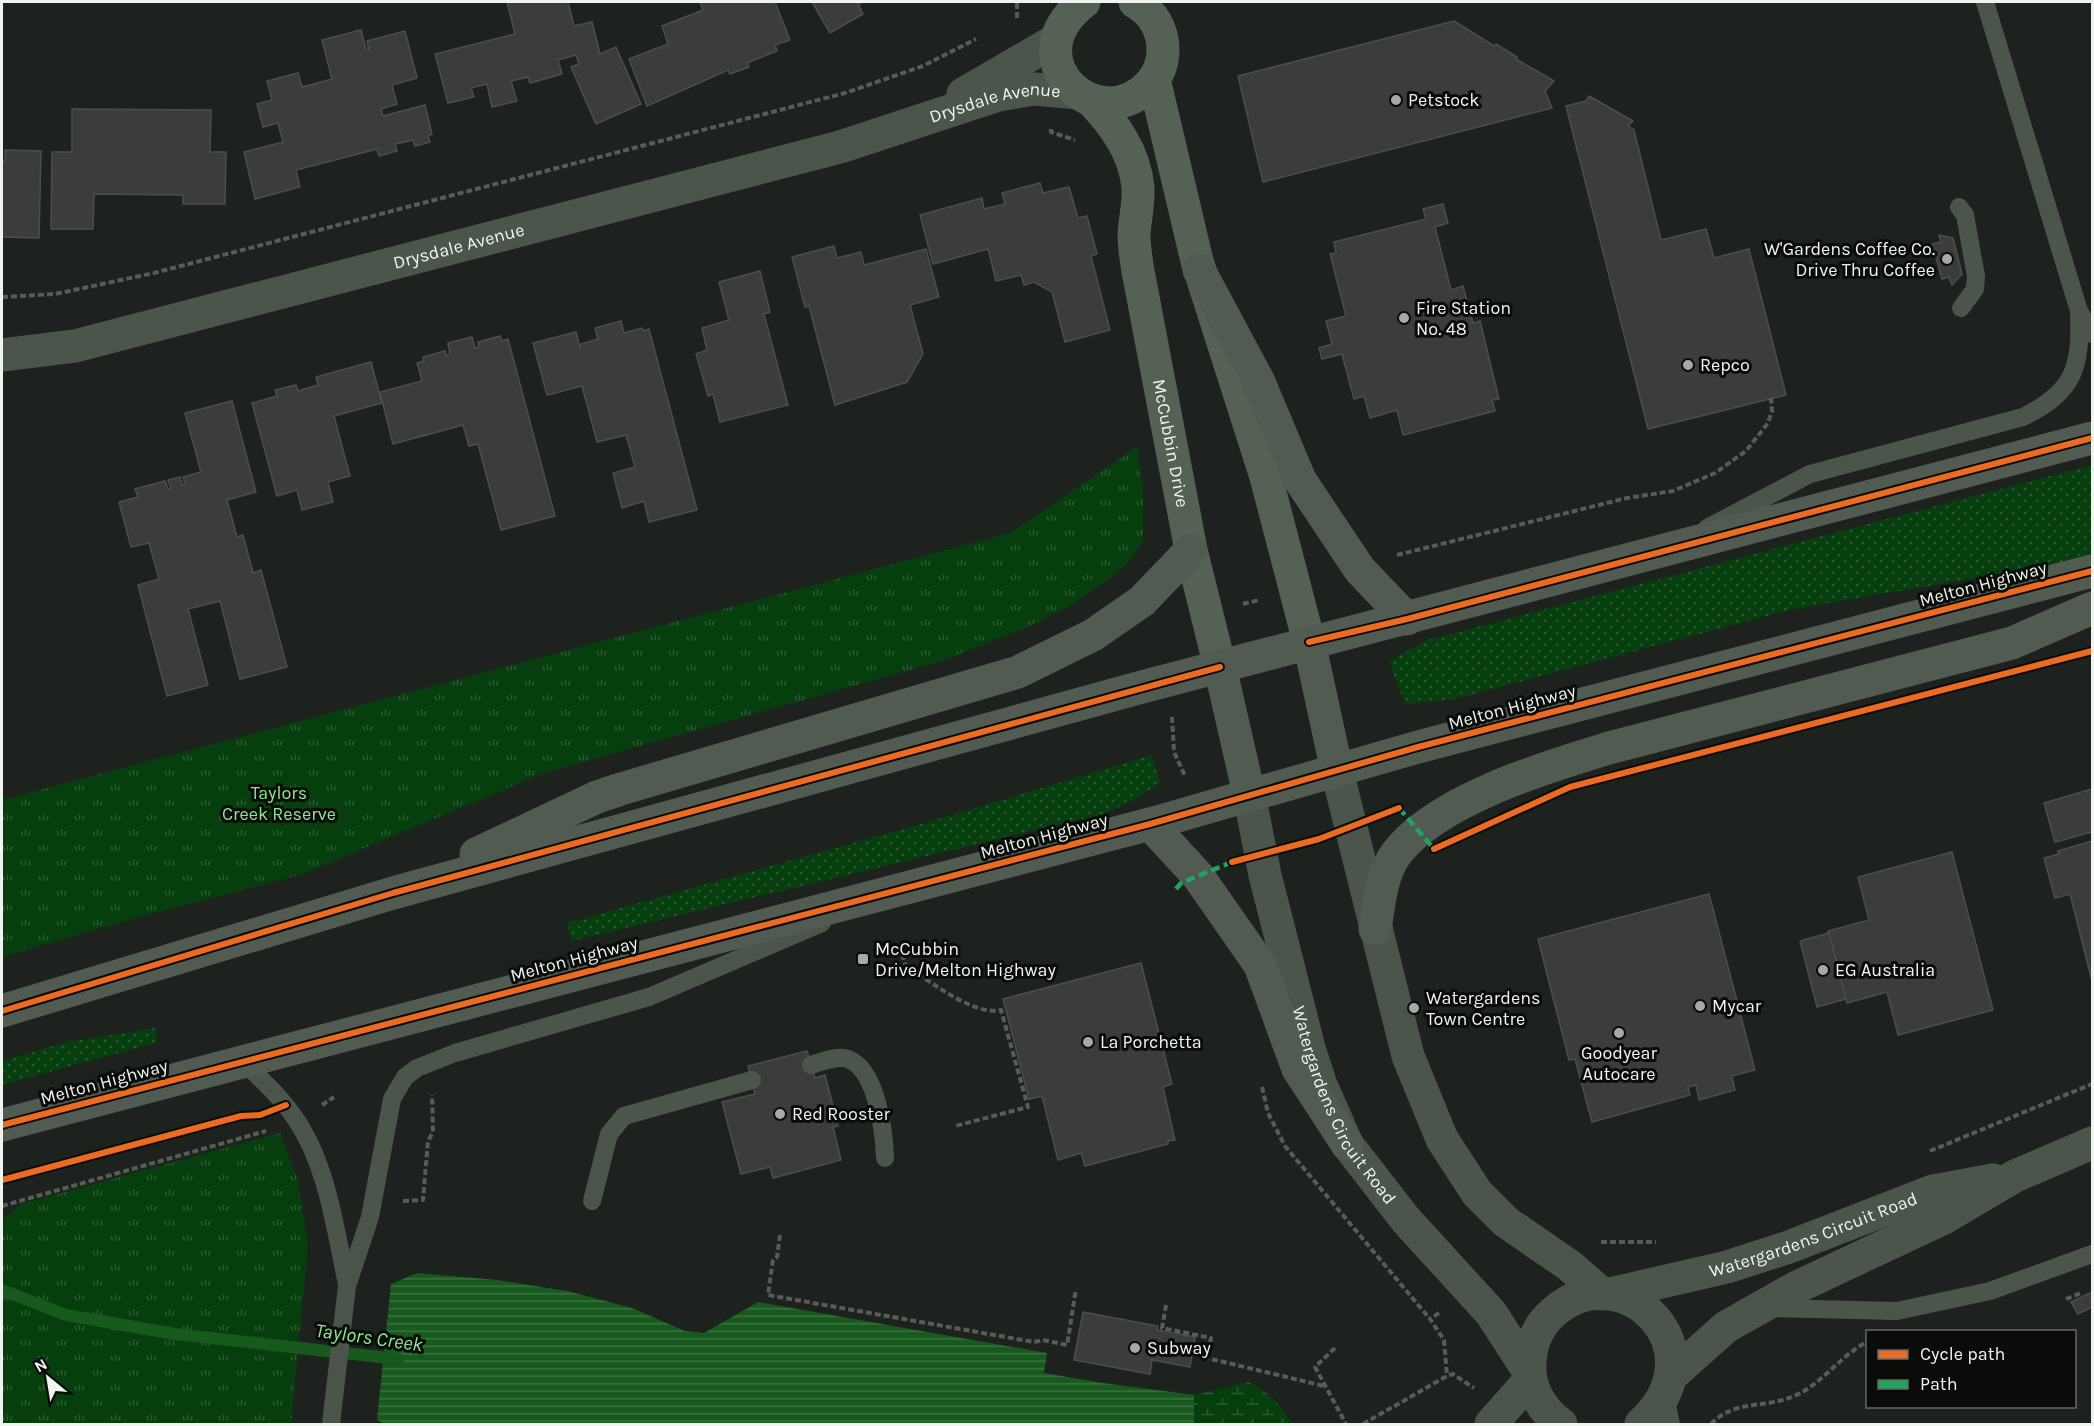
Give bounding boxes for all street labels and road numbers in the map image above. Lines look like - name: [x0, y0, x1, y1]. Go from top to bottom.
- street label: Drysdale Avenue: [926, 78, 1061, 128]
- street label: Drysdale Avenue: [391, 219, 527, 274]
- street label: McCubbin Drive: [1148, 377, 1194, 509]
- street label: Melton Highway: [1917, 556, 2050, 612]
- street label: Melton Highway: [1446, 679, 1579, 735]
- street label: Melton Highway: [978, 808, 1111, 864]
- street label: Melton Highway: [508, 931, 641, 987]
- street label: Watergardens Circuit Road: [1288, 1004, 1401, 1209]
- street label: Melton Highway: [38, 1054, 171, 1110]
- street label: Watergardens Circuit Road: [1707, 1187, 1920, 1282]

